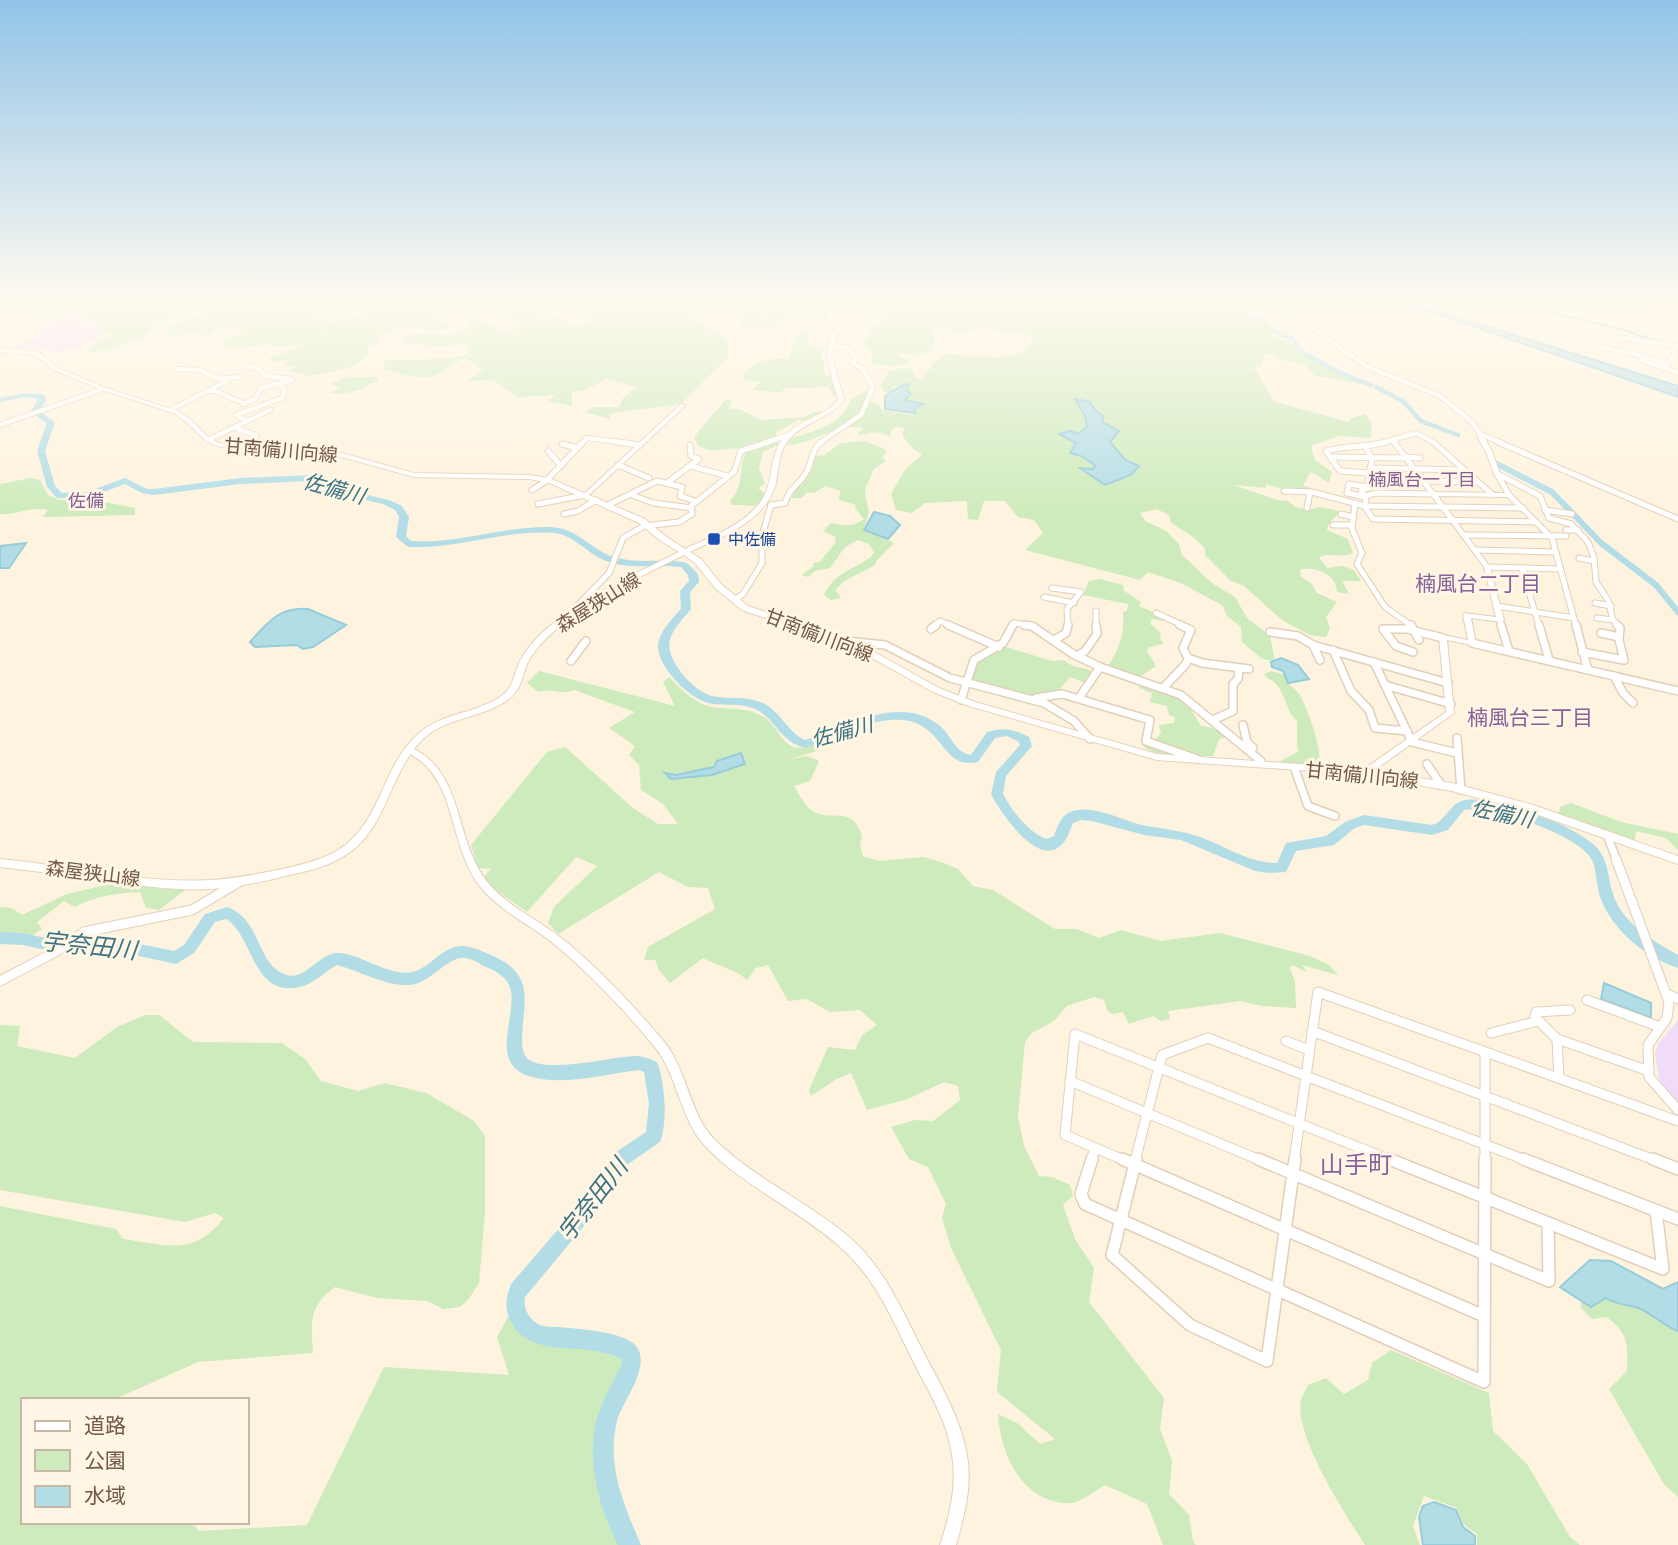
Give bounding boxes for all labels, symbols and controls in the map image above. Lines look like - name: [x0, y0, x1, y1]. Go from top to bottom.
- street label: 甘南備川向線: [223, 434, 339, 467]
- water label: 佐備川: [300, 468, 370, 509]
- district label: 楠風台一丁目: [1368, 469, 1476, 491]
- district label: 佐備: [68, 490, 104, 512]
- place label: 中佐備: [728, 530, 776, 549]
- marker: 中佐備: [706, 531, 722, 547]
- street label: 森屋狭山線: [552, 567, 645, 637]
- district label: 楠風台二丁目: [1415, 571, 1541, 596]
- street label: 甘南備川向線: [761, 604, 876, 667]
- district label: 楠風台三丁目: [1467, 705, 1593, 730]
- water label: 佐備川: [808, 711, 877, 752]
- street label: 甘南備川向線: [1304, 758, 1420, 793]
- water label: 佐備川: [1469, 795, 1537, 833]
- street label: 森屋狭山線: [44, 856, 141, 891]
- water label: 宇奈田川: [40, 926, 141, 965]
- district label: 山手町: [1320, 1150, 1392, 1179]
- water label: 宇奈田川: [552, 1151, 635, 1246]
- legend: [21, 1398, 248, 1524]
- text: 道路: [84, 1413, 126, 1438]
- text: 公園: [84, 1448, 126, 1473]
- text: 水域: [84, 1483, 126, 1508]

